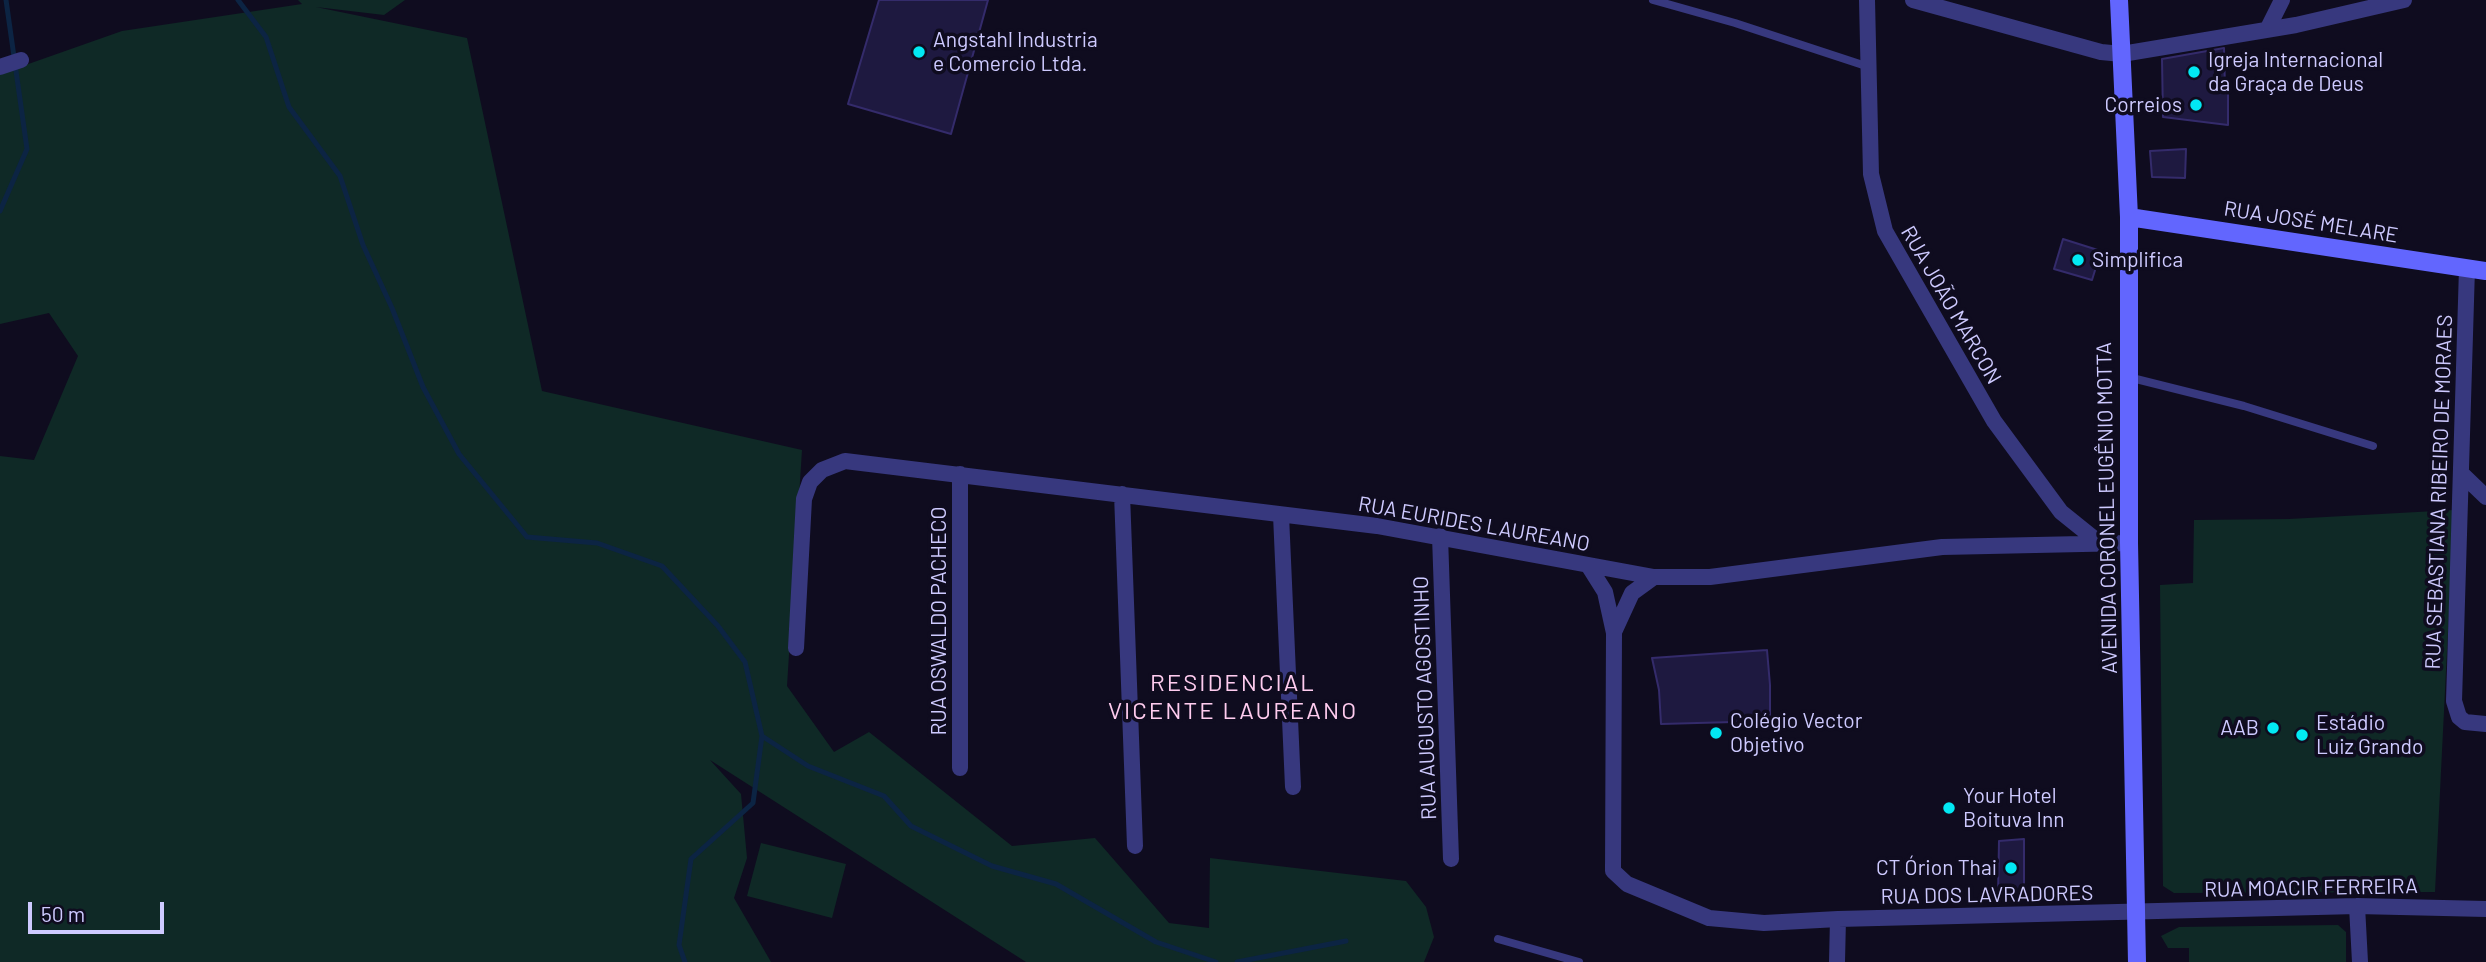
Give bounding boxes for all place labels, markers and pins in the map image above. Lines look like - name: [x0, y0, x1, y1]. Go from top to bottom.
- place label: Angstahl Industria e Comercio Ltda.: [933, 27, 1098, 77]
- marker: Angstahl Industria e Comercio Ltda.: [911, 44, 927, 60]
- place label: Igreja Internacional da Graça de Deus: [2208, 47, 2383, 97]
- marker: Igreja Internacional da Graça de Deus: [2186, 64, 2202, 80]
- place label: Correios: [2105, 92, 2182, 118]
- marker: Correios: [2188, 97, 2204, 113]
- place label: Simplifica: [2092, 247, 2183, 273]
- marker: Simplifica: [2070, 252, 2086, 268]
- place label: Colégio Vector Objetivo: [1730, 708, 1862, 758]
- place label: Estádio Luiz Grando: [2316, 710, 2423, 760]
- place label: AAB: [2220, 715, 2259, 741]
- marker: AAB: [2265, 720, 2281, 736]
- marker: Colégio Vector Objetivo: [1708, 725, 1724, 741]
- marker: Estádio Luiz Grando: [2294, 727, 2310, 743]
- place label: Your Hotel Boituva Inn: [1963, 783, 2065, 833]
- marker: Your Hotel Boituva Inn: [1941, 800, 1957, 816]
- place label: CT Órion Thai: [1876, 855, 1997, 881]
- marker: CT Órion Thai: [2003, 860, 2019, 876]

